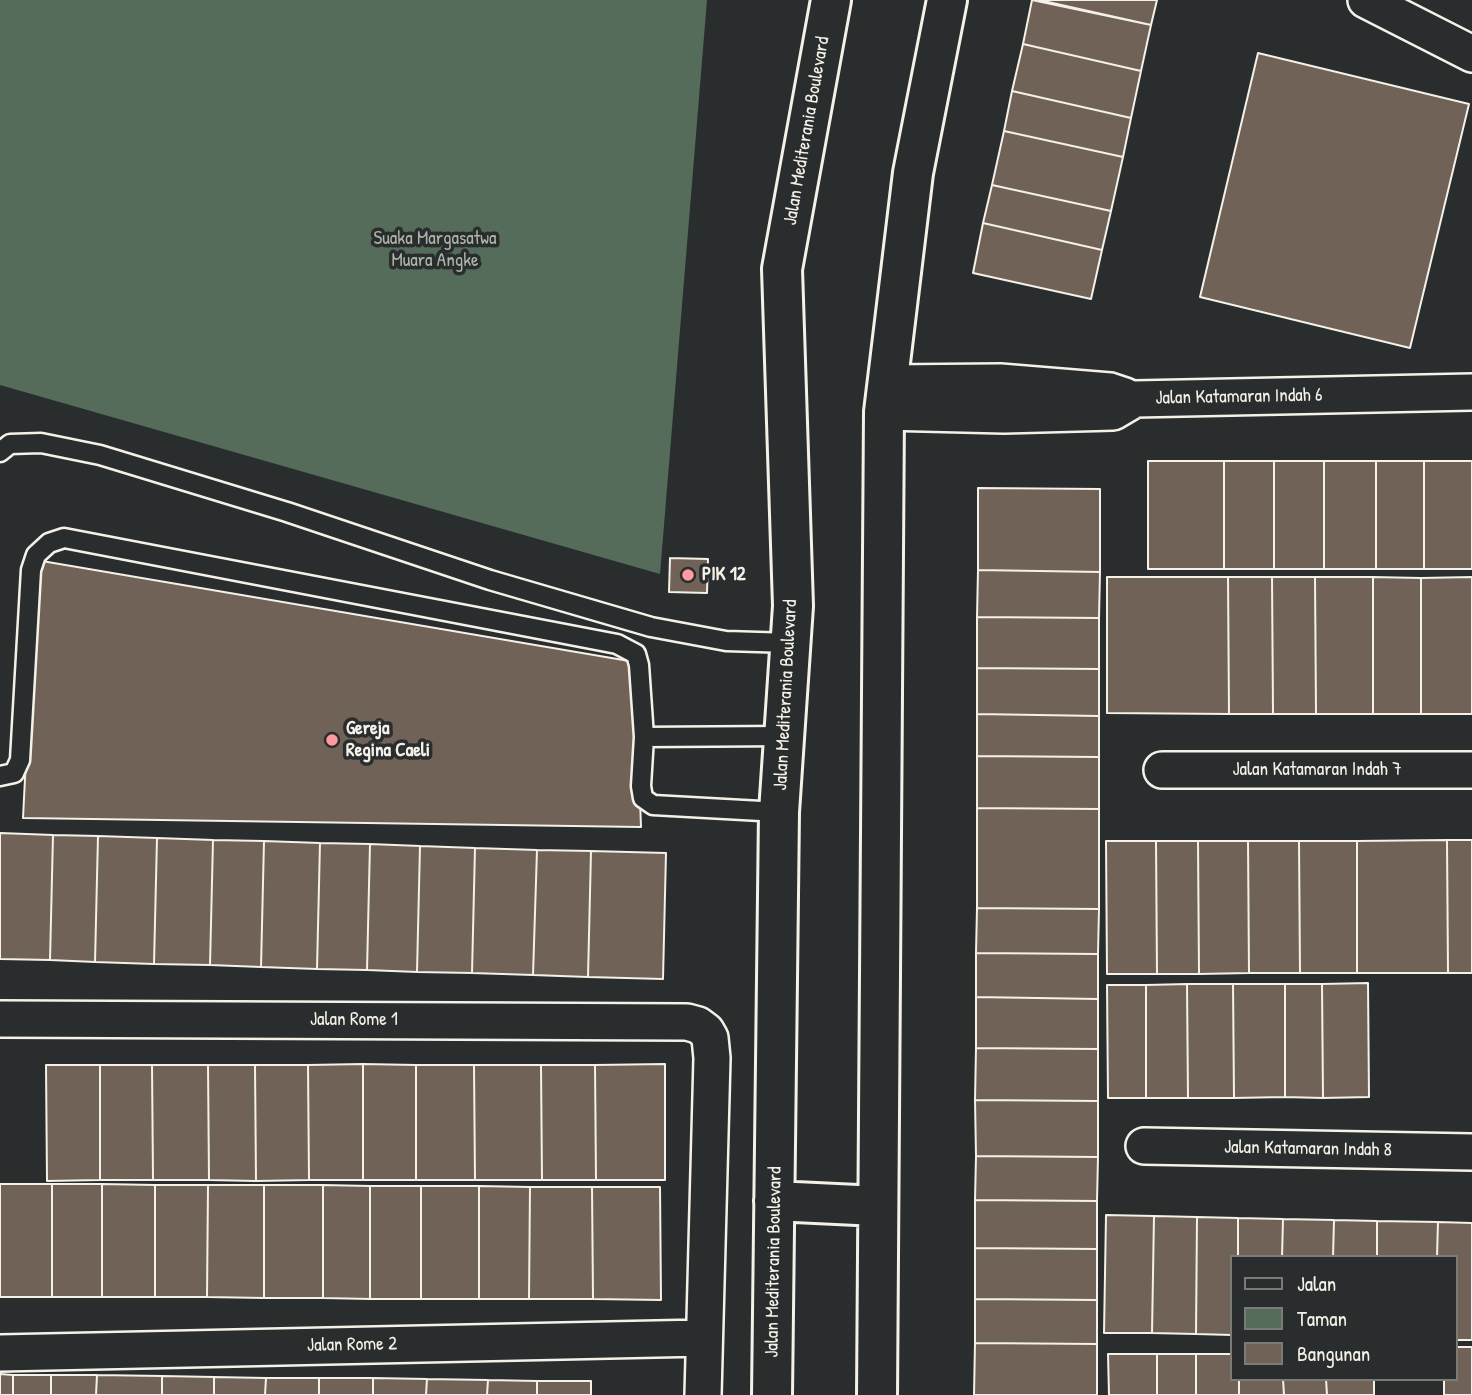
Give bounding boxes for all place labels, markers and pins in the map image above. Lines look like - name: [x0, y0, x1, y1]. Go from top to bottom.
- place label: PIK 12: [702, 564, 746, 586]
- marker: PIK 12: [680, 567, 696, 583]
- place label: Gereja Regina Caeli: [346, 718, 430, 762]
- marker: Gereja Regina Caeli: [324, 732, 340, 748]

